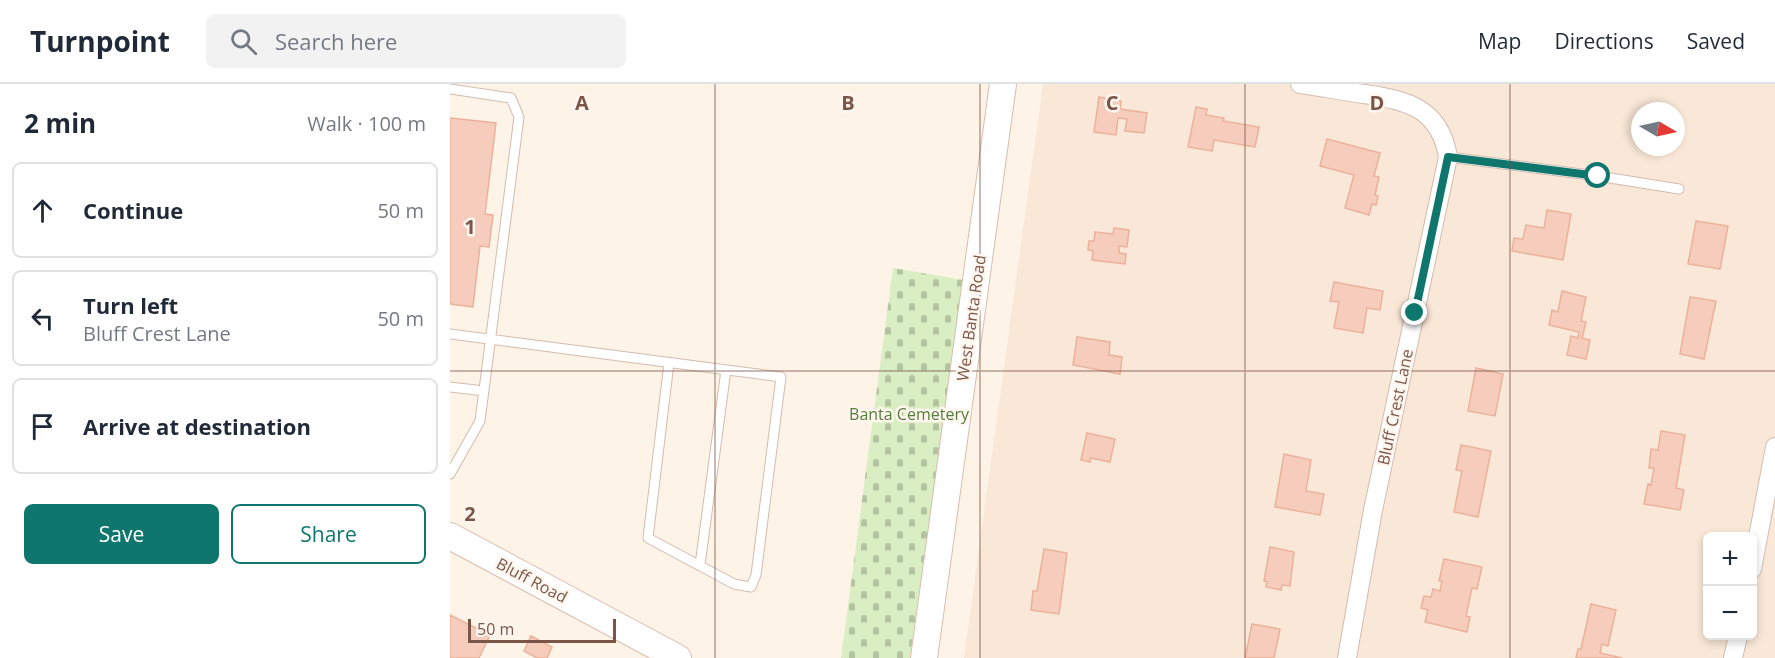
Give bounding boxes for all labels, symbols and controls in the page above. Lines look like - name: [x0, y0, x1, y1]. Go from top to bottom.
- search box: [206, 14, 626, 68]
- text: Turnpoint: [30, 22, 170, 60]
- icon: search: [227, 25, 260, 58]
- text: Search here: [275, 26, 397, 56]
- text: Map: [1478, 27, 1521, 55]
- text: Directions: [1554, 27, 1654, 55]
- text: Saved: [1687, 27, 1745, 55]
- text: A: [575, 89, 589, 116]
- text: B: [841, 89, 855, 116]
- text: C: [1106, 89, 1119, 116]
- text: D: [1370, 89, 1384, 116]
- north arrow: [1631, 102, 1685, 156]
- text: 2 min: [24, 105, 96, 141]
- text: Walk · 100 m: [307, 110, 426, 137]
- route start: [1584, 162, 1610, 188]
- icon: ahead: [26, 194, 59, 227]
- text: Continue: [83, 195, 183, 225]
- text: 50 m: [377, 197, 424, 224]
- text: 1: [464, 213, 476, 240]
- street label: West Banta Road: [951, 253, 991, 383]
- text: Turn left: [83, 290, 178, 320]
- route end: [1401, 299, 1427, 325]
- icon: left: [26, 302, 59, 335]
- text: 50 m: [377, 305, 424, 332]
- text: Bluff Crest Lane: [83, 320, 231, 347]
- street label: Bluff Crest Lane: [1372, 347, 1418, 467]
- park label: Banta Cemetery: [849, 403, 970, 425]
- icon: arrive: [26, 410, 59, 443]
- text: Arrive at destination: [83, 411, 311, 441]
- text: 2: [464, 500, 476, 527]
- button: Save: [24, 504, 219, 564]
- button: Share: [231, 504, 426, 564]
- map controls: [1703, 532, 1757, 640]
- button: +: [1703, 532, 1757, 586]
- street label: Bluff Road: [493, 552, 571, 608]
- button: −: [1703, 586, 1757, 640]
- scale bar: [468, 616, 616, 644]
- text: 50 m: [477, 618, 514, 640]

